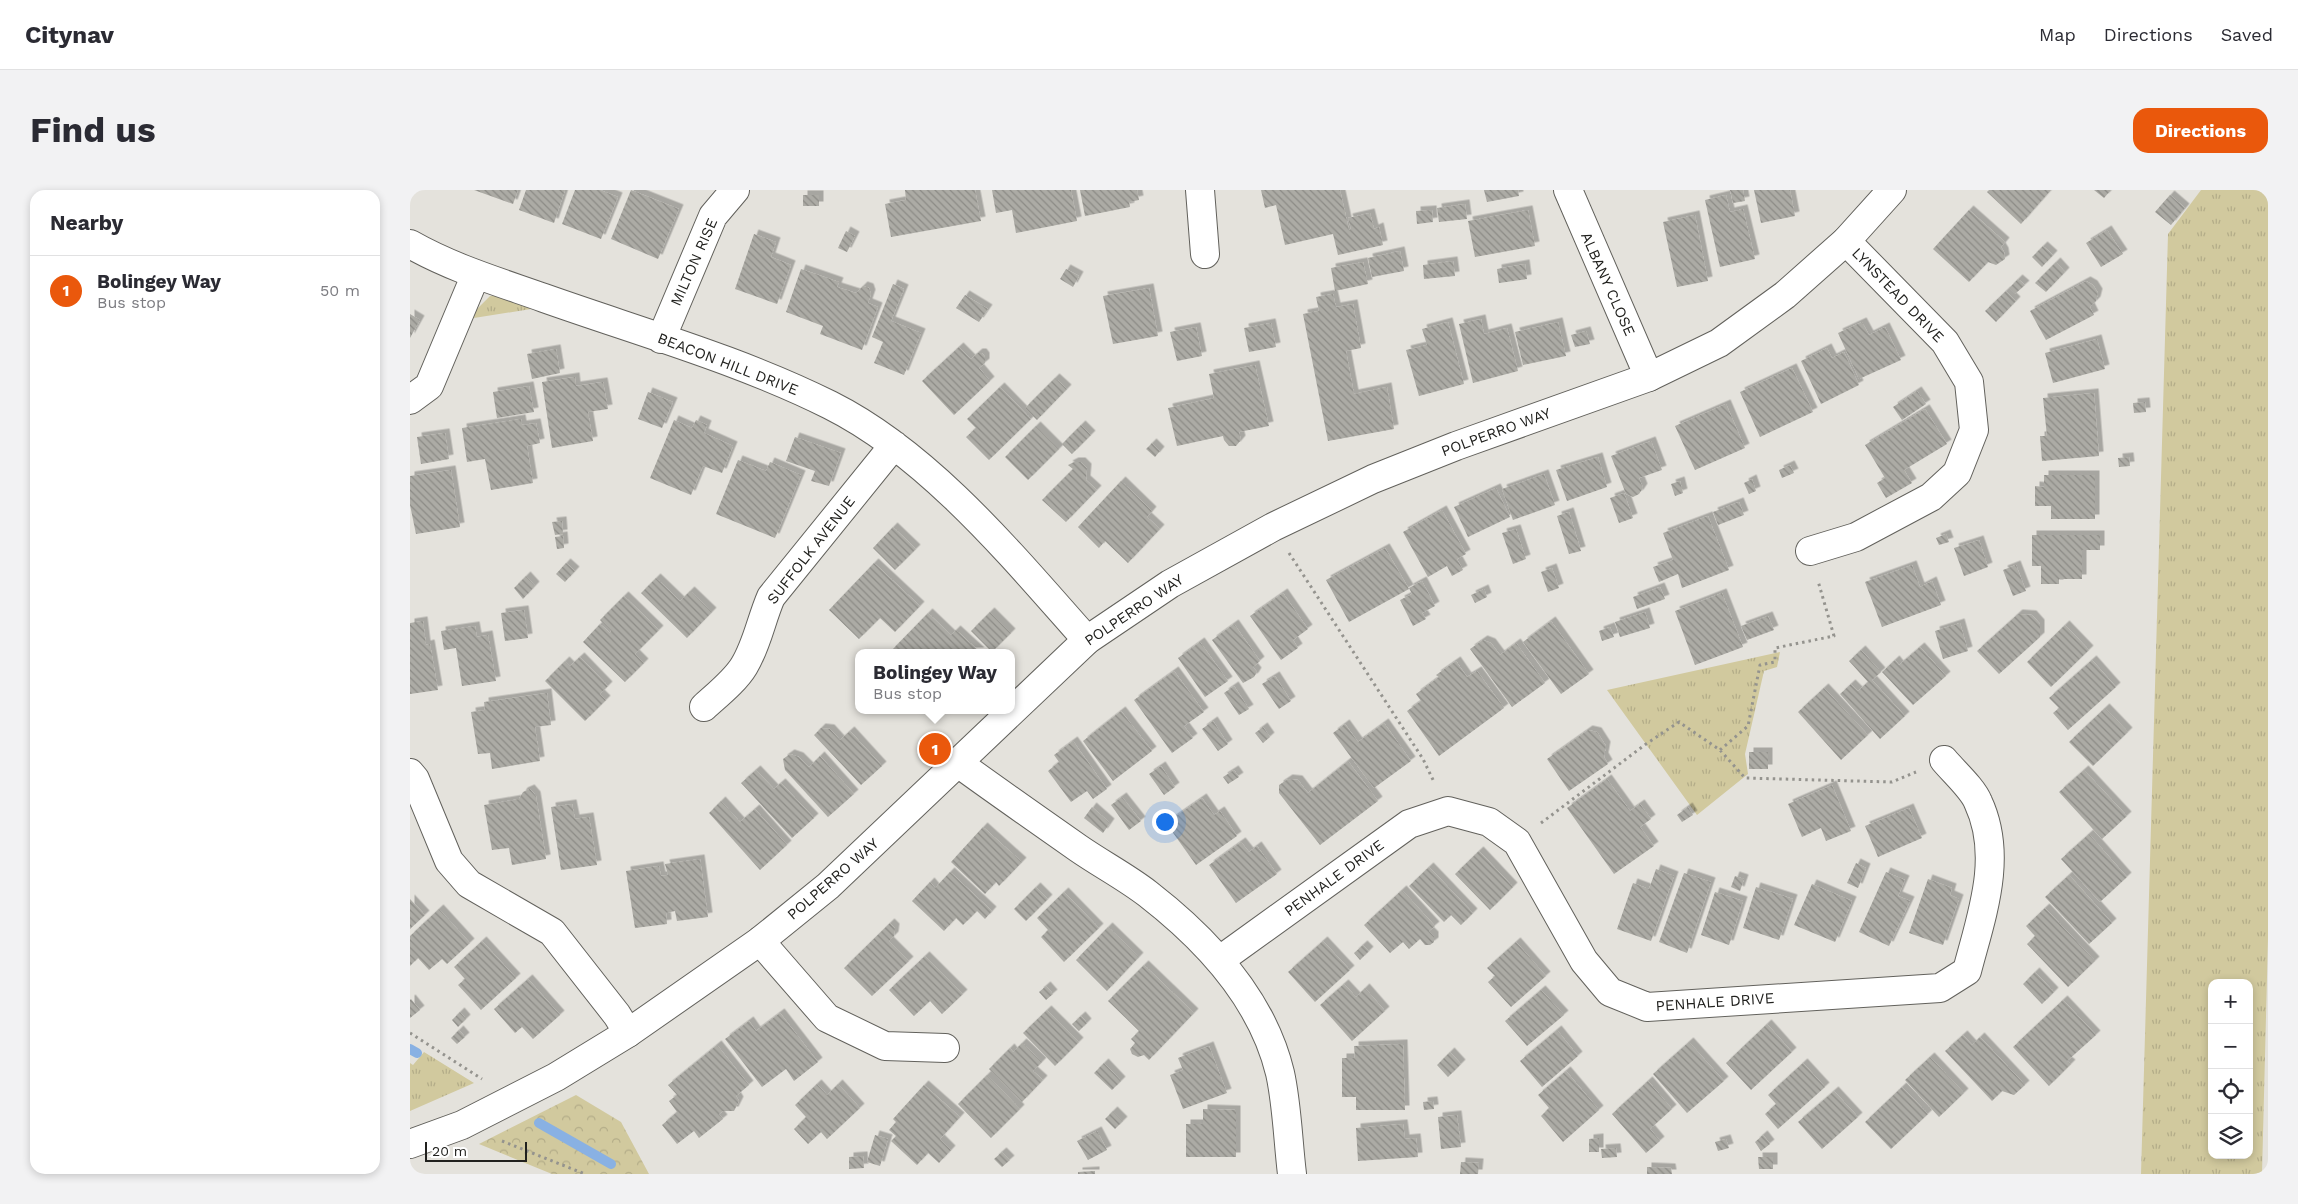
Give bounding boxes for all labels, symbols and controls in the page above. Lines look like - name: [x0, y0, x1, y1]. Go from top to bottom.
- text: Citynav: [25, 21, 114, 49]
- text: Map: [2039, 24, 2076, 45]
- text: Directions: [2104, 24, 2193, 45]
- text: Saved: [2221, 24, 2273, 45]
- button: Directions: [2133, 108, 2268, 153]
- text: Find us: [30, 109, 156, 151]
- text: Nearby: [50, 210, 123, 235]
- street label: MILTON RISE: [667, 215, 721, 309]
- street label: ALBANY CLOSE: [1577, 229, 1639, 339]
- street label: LYNSTEAD DRIVE: [1848, 244, 1948, 346]
- text: Bolingey Way: [97, 270, 221, 293]
- text: 1: [63, 281, 69, 300]
- text: 50 m: [320, 281, 360, 300]
- text: Bus stop: [97, 293, 166, 312]
- street label: BEACON HILL DRIVE: [655, 329, 801, 399]
- street label: POLPERRO WAY: [1439, 404, 1554, 460]
- street label: SUFFOLK AVENUE: [763, 492, 859, 608]
- street label: POLPERRO WAY: [1081, 570, 1187, 650]
- popup: [855, 649, 1015, 714]
- text: Bolingey Way: [873, 661, 997, 684]
- text: Bus stop: [873, 684, 942, 703]
- pin: 1: [919, 730, 951, 768]
- your location: [1152, 809, 1178, 835]
- street label: POLPERRO WAY: [784, 834, 883, 924]
- street label: PENHALE DRIVE: [1281, 836, 1387, 920]
- map controls: [2208, 979, 2253, 1159]
- button: +: [2208, 979, 2253, 1024]
- street label: PENHALE DRIVE: [1655, 989, 1775, 1015]
- button: −: [2208, 1024, 2253, 1069]
- button: locate: [2208, 1069, 2253, 1114]
- button: layers: [2208, 1114, 2253, 1159]
- scale bar: [425, 1139, 528, 1162]
- text: 20 m: [432, 1143, 467, 1159]

